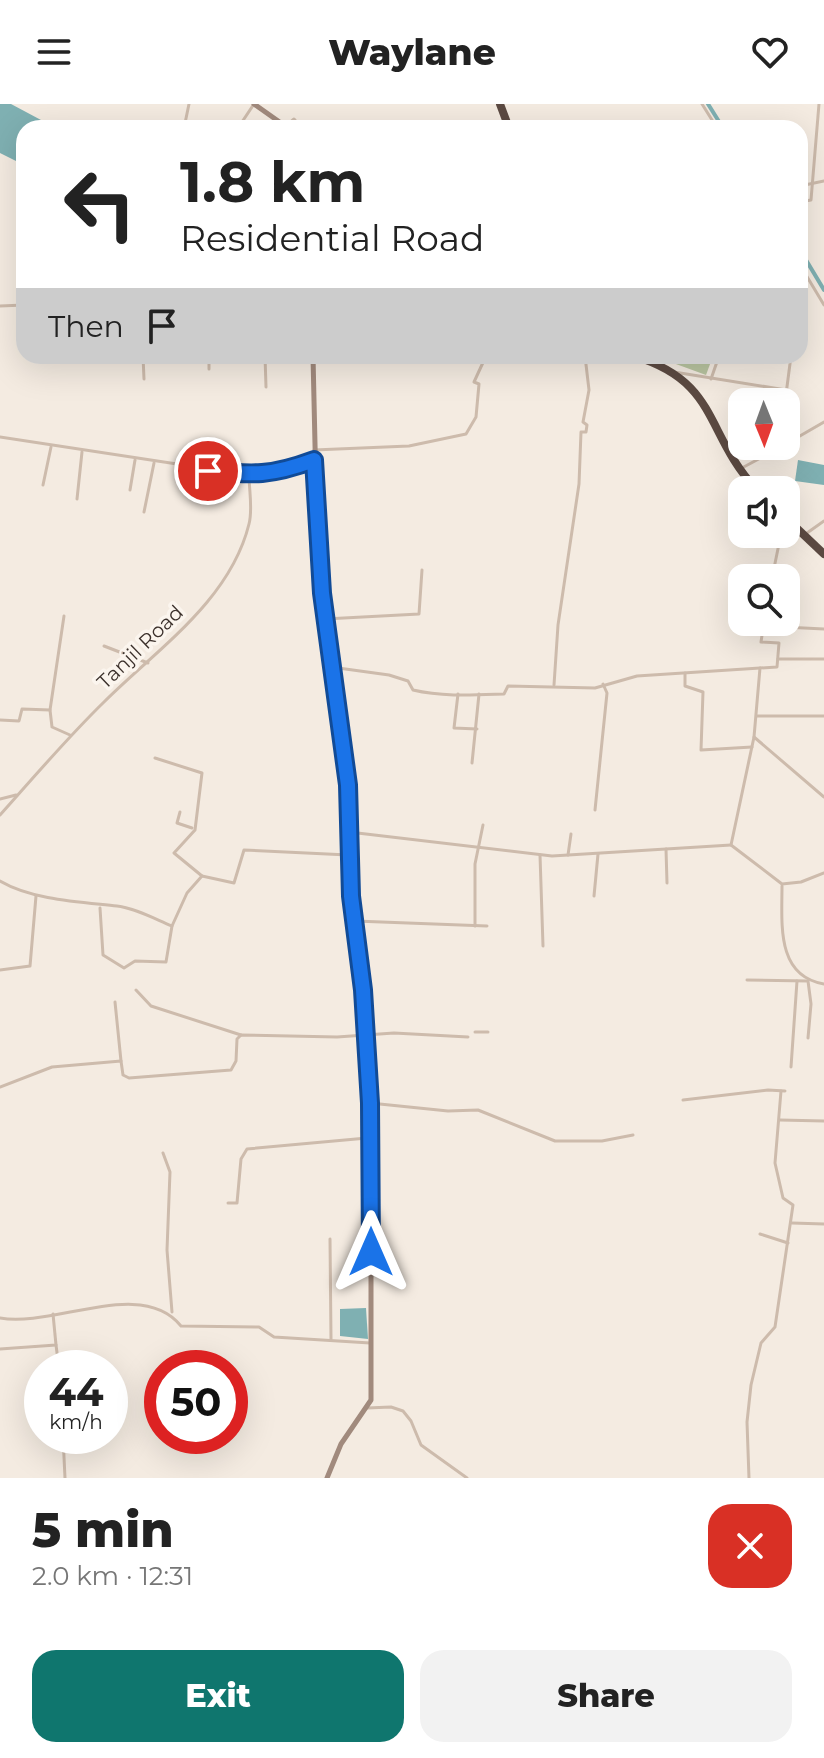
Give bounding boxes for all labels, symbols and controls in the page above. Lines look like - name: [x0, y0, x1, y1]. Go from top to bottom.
- icon: menu: [32, 30, 76, 74]
- text: Waylane: [328, 30, 496, 74]
- icon: heart: [748, 30, 792, 74]
- text: 1.8 km: [180, 148, 365, 216]
- icon: left: [48, 152, 152, 256]
- text: Residential Road: [180, 216, 484, 260]
- icon: arrive: [140, 304, 184, 348]
- text: Then: [48, 308, 124, 345]
- north arrow: [728, 388, 800, 460]
- map controls: [728, 388, 800, 636]
- pin: [174, 437, 242, 505]
- icon: arrive: [186, 449, 230, 493]
- button: sound: [728, 476, 800, 548]
- button: search: [728, 564, 800, 636]
- street label: Tanjil Road: [92, 600, 188, 694]
- position arrow: [329, 1210, 413, 1294]
- speed limit sign: 50: [144, 1350, 248, 1454]
- text: 44: [48, 1367, 104, 1416]
- text: km/h: [49, 1410, 103, 1434]
- text: 5 min: [32, 1501, 174, 1559]
- button: close: [708, 1504, 792, 1588]
- text: 2.0 km · 12:31: [32, 1560, 193, 1592]
- button: Exit: [32, 1650, 404, 1742]
- button: Share: [420, 1650, 792, 1742]

